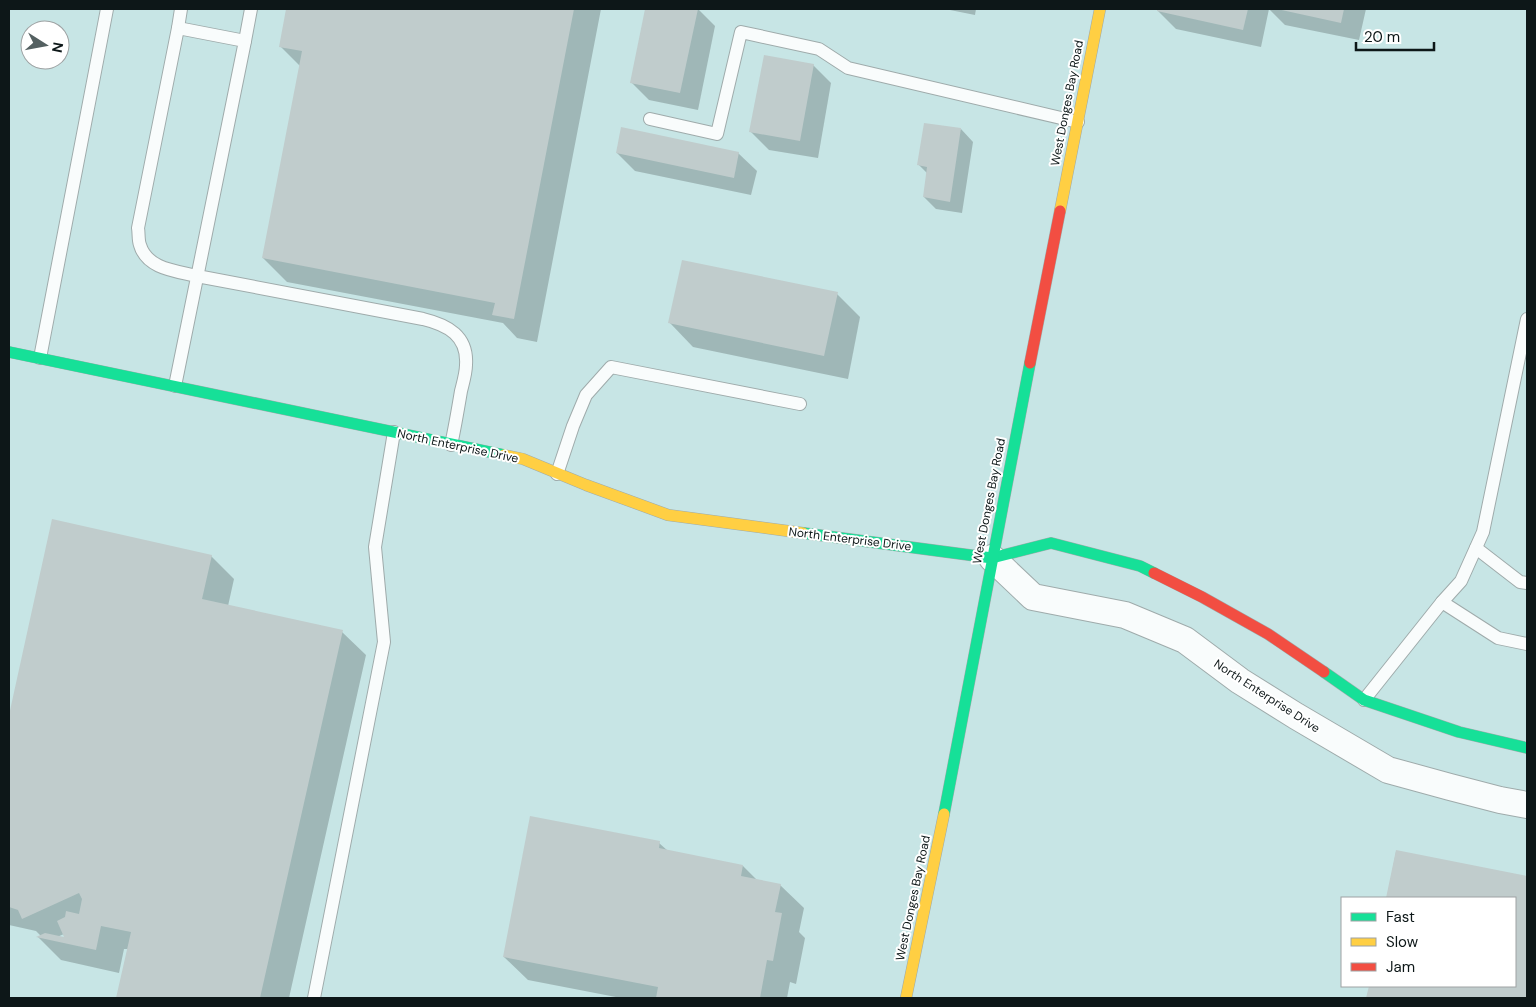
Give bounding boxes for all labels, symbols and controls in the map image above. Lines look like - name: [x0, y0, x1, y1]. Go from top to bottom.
- north arrow: [20, 20, 70, 70]
- scale bar: [1356, 20, 1434, 52]
- text: 20 m: [1364, 27, 1400, 47]
- street label: West Donges Bay Road: [1047, 39, 1087, 167]
- text: N: [48, 41, 68, 54]
- street label: North Enterprise Drive: [396, 425, 520, 467]
- street label: West Donges Bay Road: [969, 437, 1009, 565]
- street label: North Enterprise Drive: [788, 524, 912, 554]
- street label: North Enterprise Drive: [1211, 656, 1323, 736]
- street label: West Donges Bay Road: [892, 834, 934, 962]
- legend: [1341, 897, 1516, 987]
- text: Fast: [1386, 907, 1415, 927]
- text: Slow: [1386, 932, 1419, 952]
- text: Jam: [1386, 957, 1415, 977]

